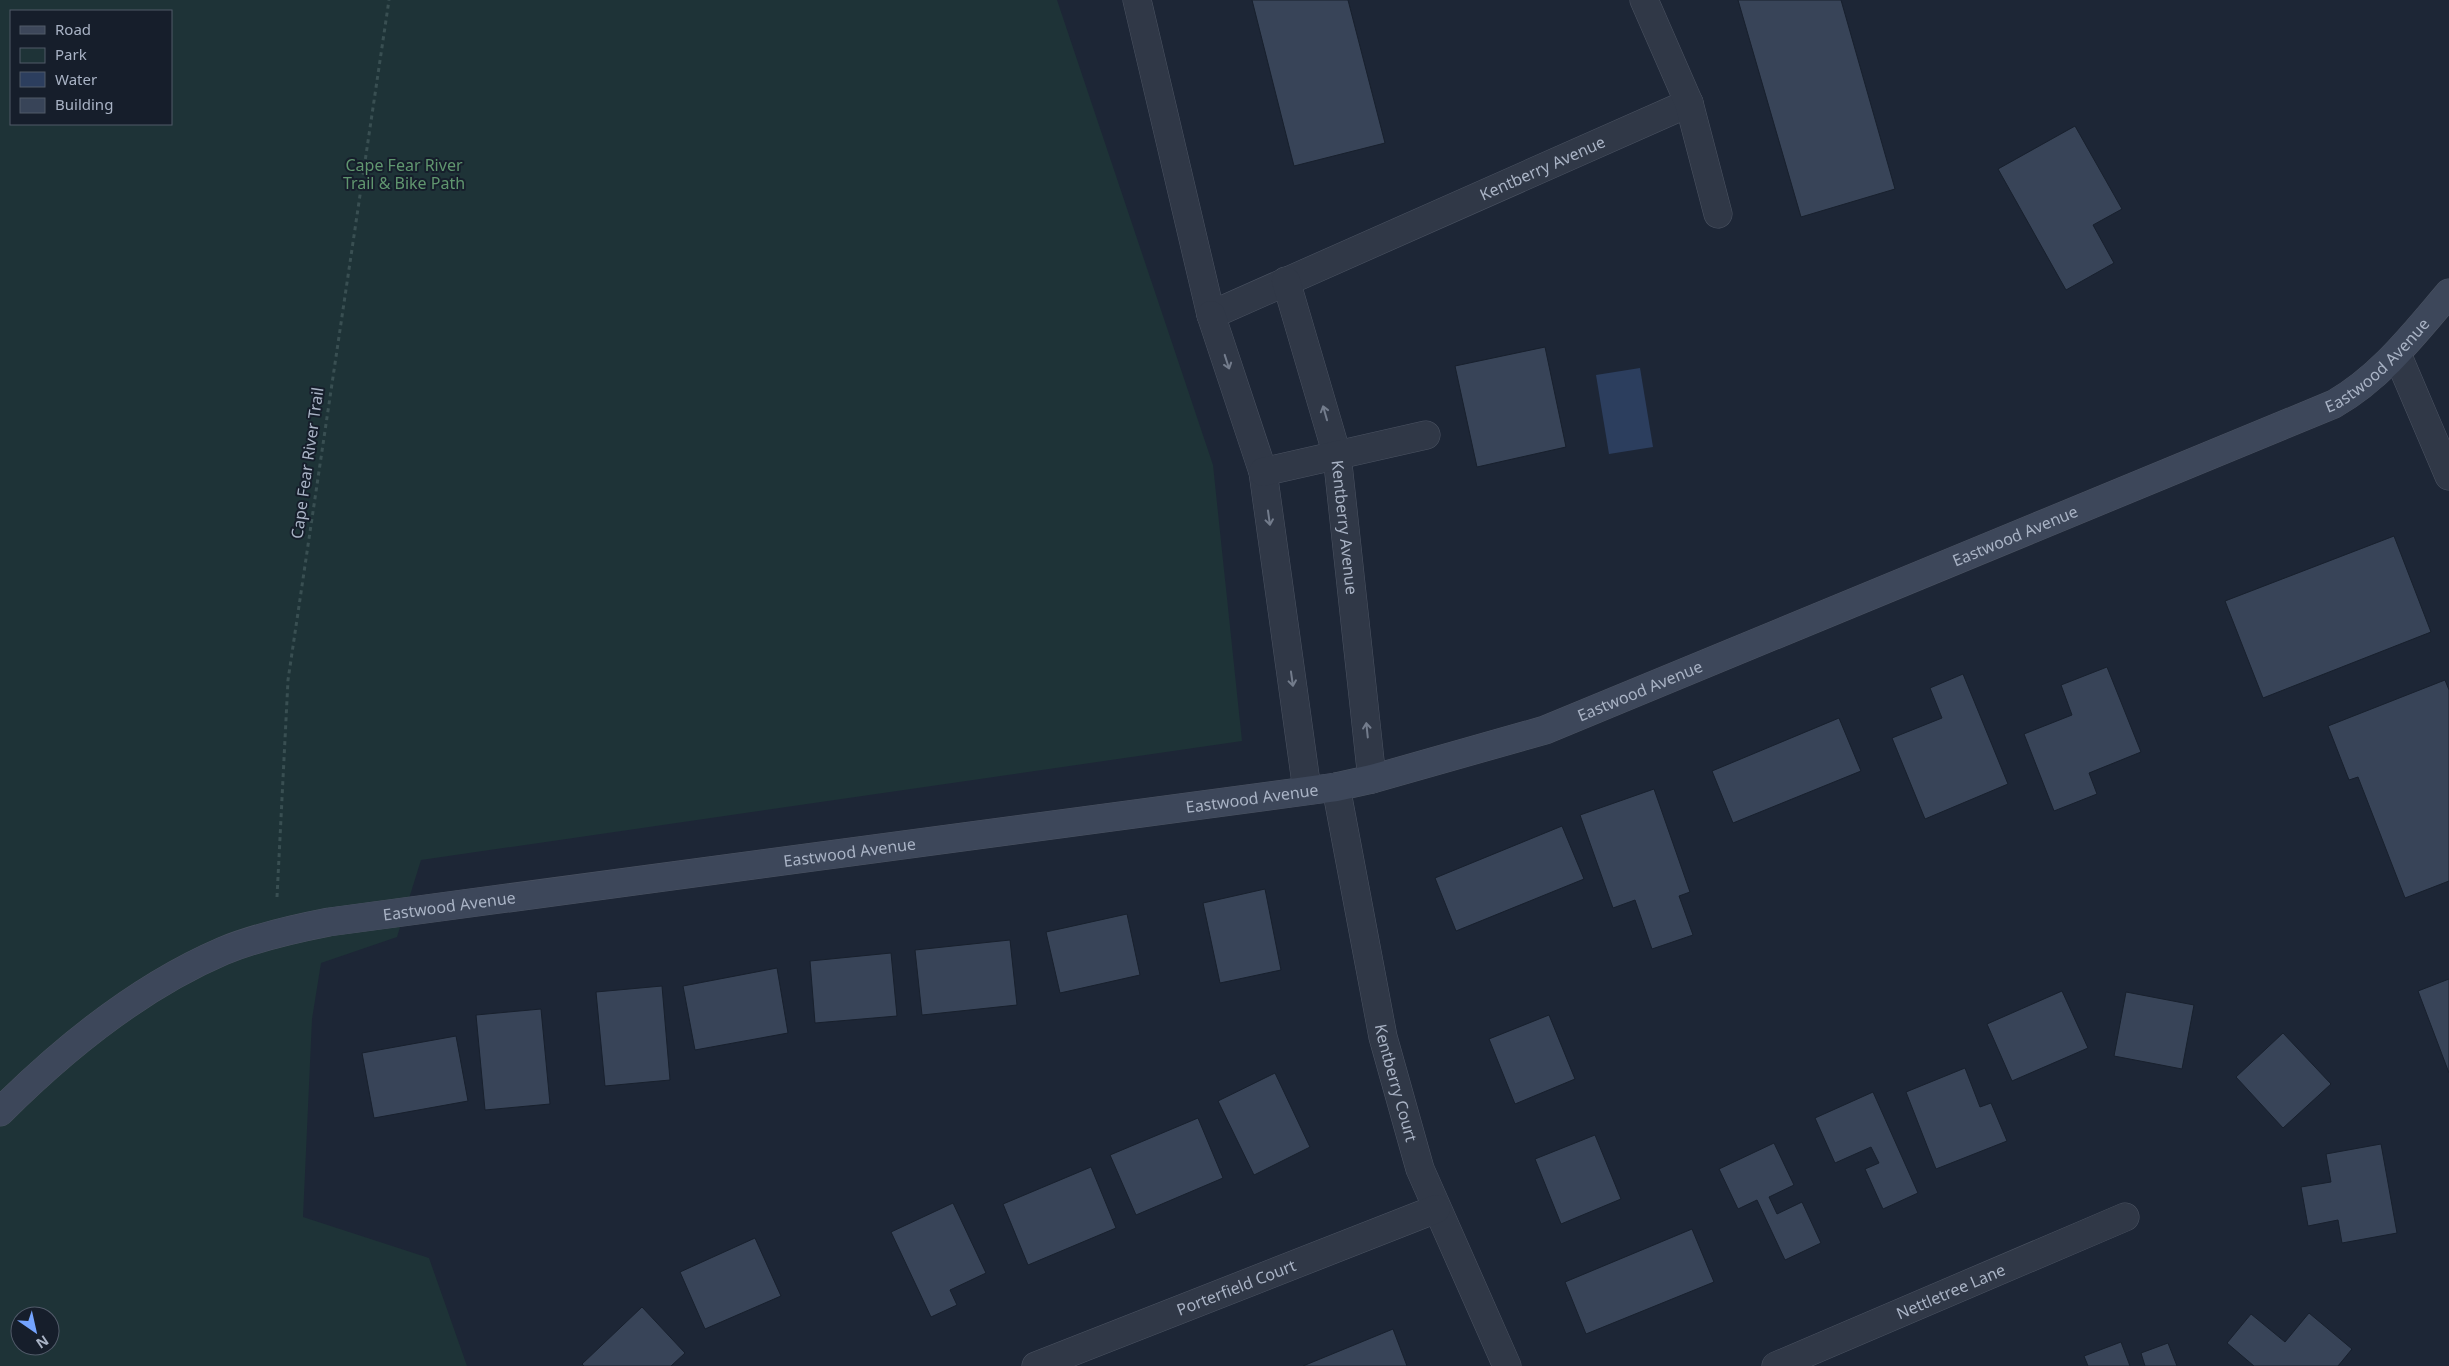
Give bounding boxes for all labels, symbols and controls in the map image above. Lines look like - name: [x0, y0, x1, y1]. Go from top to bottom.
- legend: [10, 10, 172, 125]
- text: Road: [55, 19, 91, 39]
- text: Park: [55, 44, 87, 64]
- text: Water: [55, 69, 97, 89]
- text: Building: [55, 94, 113, 114]
- street label: Kentberry Avenue: [1476, 131, 1609, 206]
- park label: Cape Fear River Trail & Bike Path: [343, 154, 465, 194]
- street label: Eastwood Avenue: [2322, 313, 2434, 418]
- one-way arrow: [1222, 353, 1232, 369]
- street label: Cape Fear River Trail: [285, 386, 329, 540]
- one-way arrow: [1320, 406, 1329, 422]
- street label: Kentberry Avenue: [1327, 459, 1363, 596]
- street label: Eastwood Avenue: [1949, 500, 2081, 571]
- one-way arrow: [1264, 509, 1274, 525]
- street label: Eastwood Avenue: [1574, 655, 1706, 726]
- one-way arrow: [1287, 670, 1297, 686]
- one-way arrow: [1362, 722, 1372, 738]
- street label: Eastwood Avenue: [1184, 778, 1320, 818]
- street label: Eastwood Avenue: [782, 832, 917, 872]
- street label: Eastwood Avenue: [382, 886, 517, 926]
- street label: Kentberry Court: [1370, 1022, 1423, 1144]
- street label: Porterfield Court: [1173, 1254, 1299, 1321]
- street label: Nettletree Lane: [1893, 1258, 2009, 1324]
- north arrow: [10, 1306, 60, 1356]
- text: N: [33, 1331, 53, 1353]

